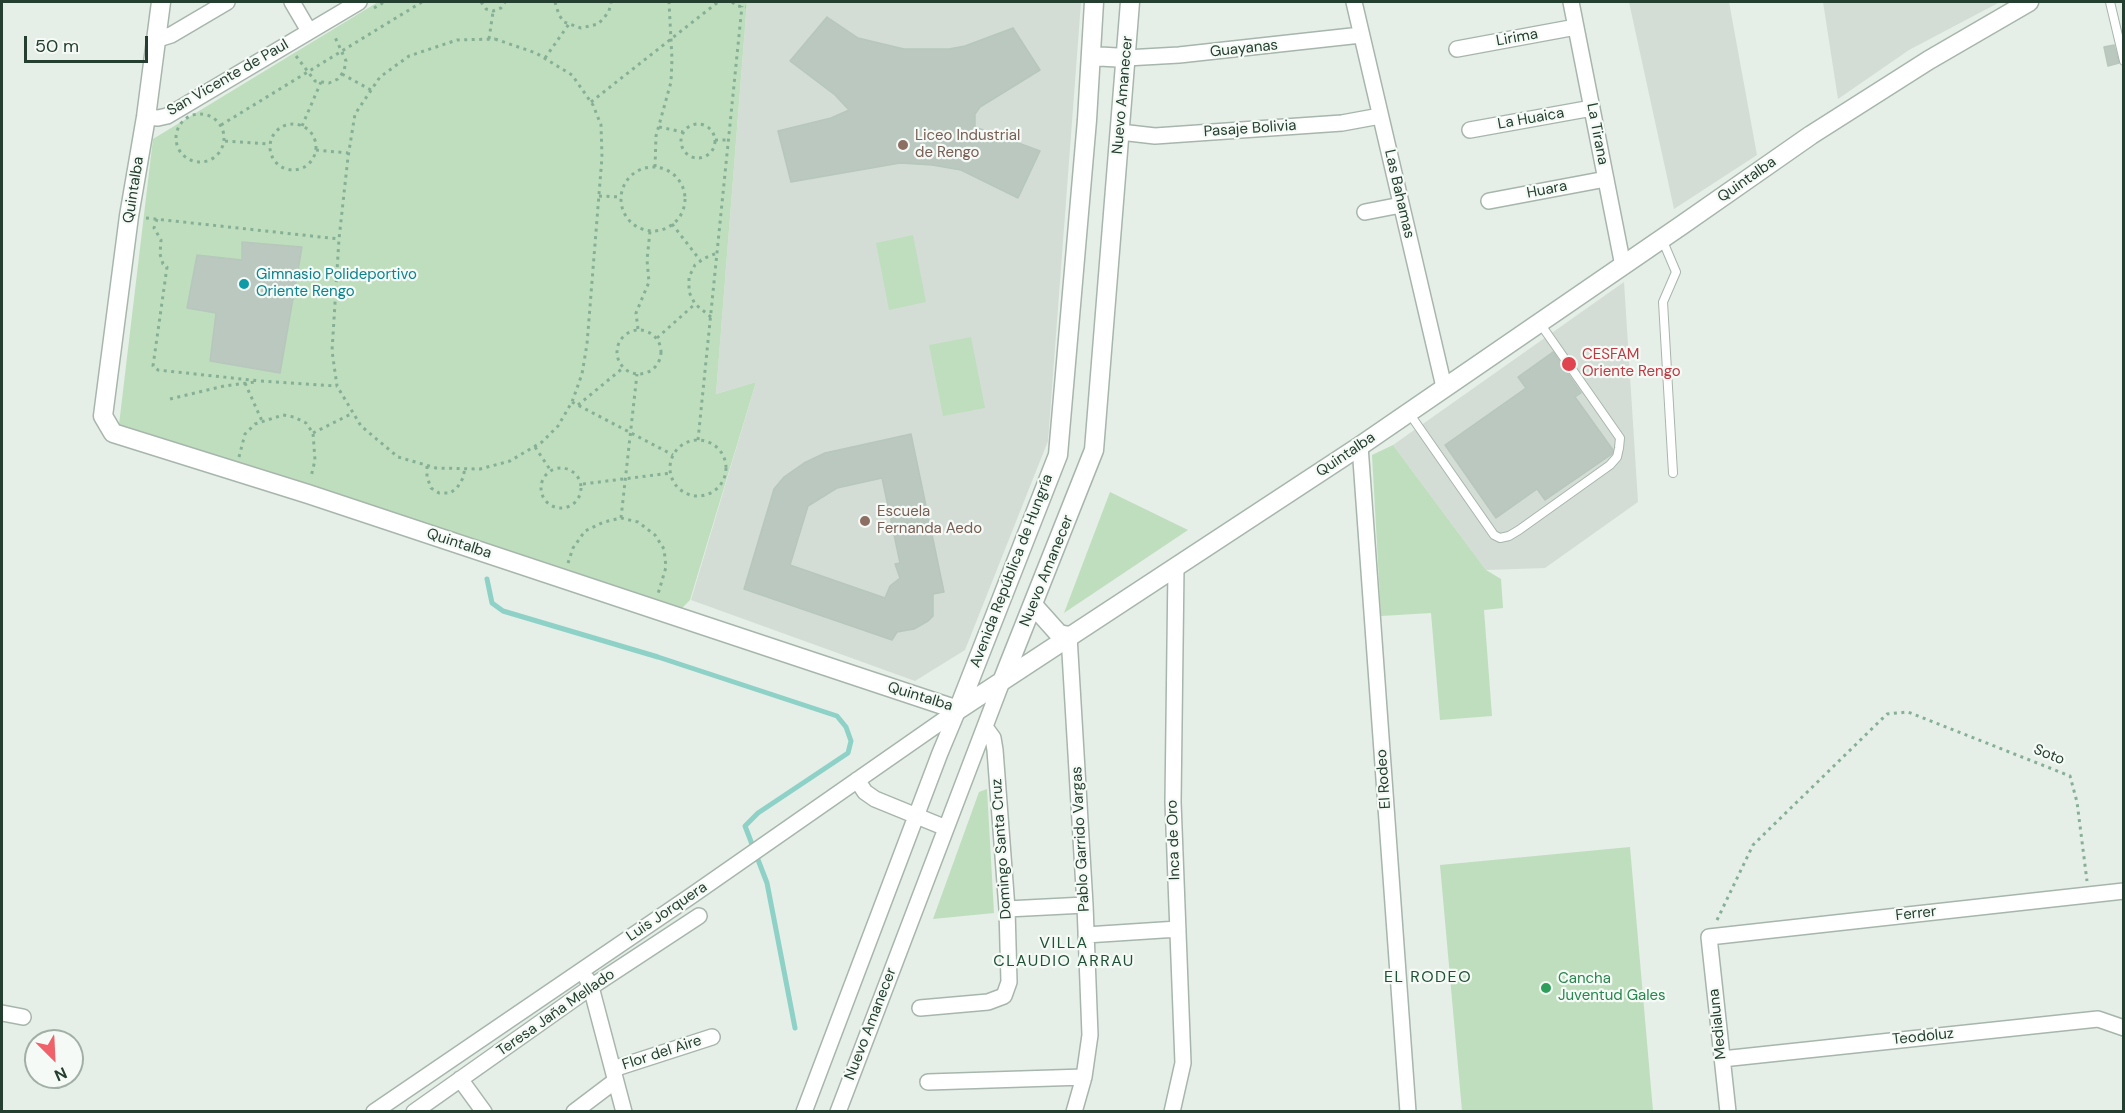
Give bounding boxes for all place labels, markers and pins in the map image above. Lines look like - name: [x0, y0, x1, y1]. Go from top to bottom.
- place label: Liceo Industrial de Rengo: [915, 127, 1020, 162]
- marker: Liceo Industrial de Rengo: [896, 138, 910, 152]
- place label: Gimnasio Polideportivo Oriente Rengo: [256, 266, 417, 301]
- marker: Gimnasio Polideportivo Oriente Rengo: [237, 277, 251, 291]
- place label: CESFAM Oriente Rengo: [1582, 346, 1681, 381]
- marker: CESFAM Oriente Rengo: [1560, 355, 1578, 373]
- place label: Escuela Fernanda Aedo: [877, 503, 982, 538]
- marker: Escuela Fernanda Aedo: [858, 514, 872, 528]
- place label: Cancha Juventud Gales: [1558, 970, 1666, 1005]
- marker: Cancha Juventud Gales: [1539, 981, 1553, 995]

